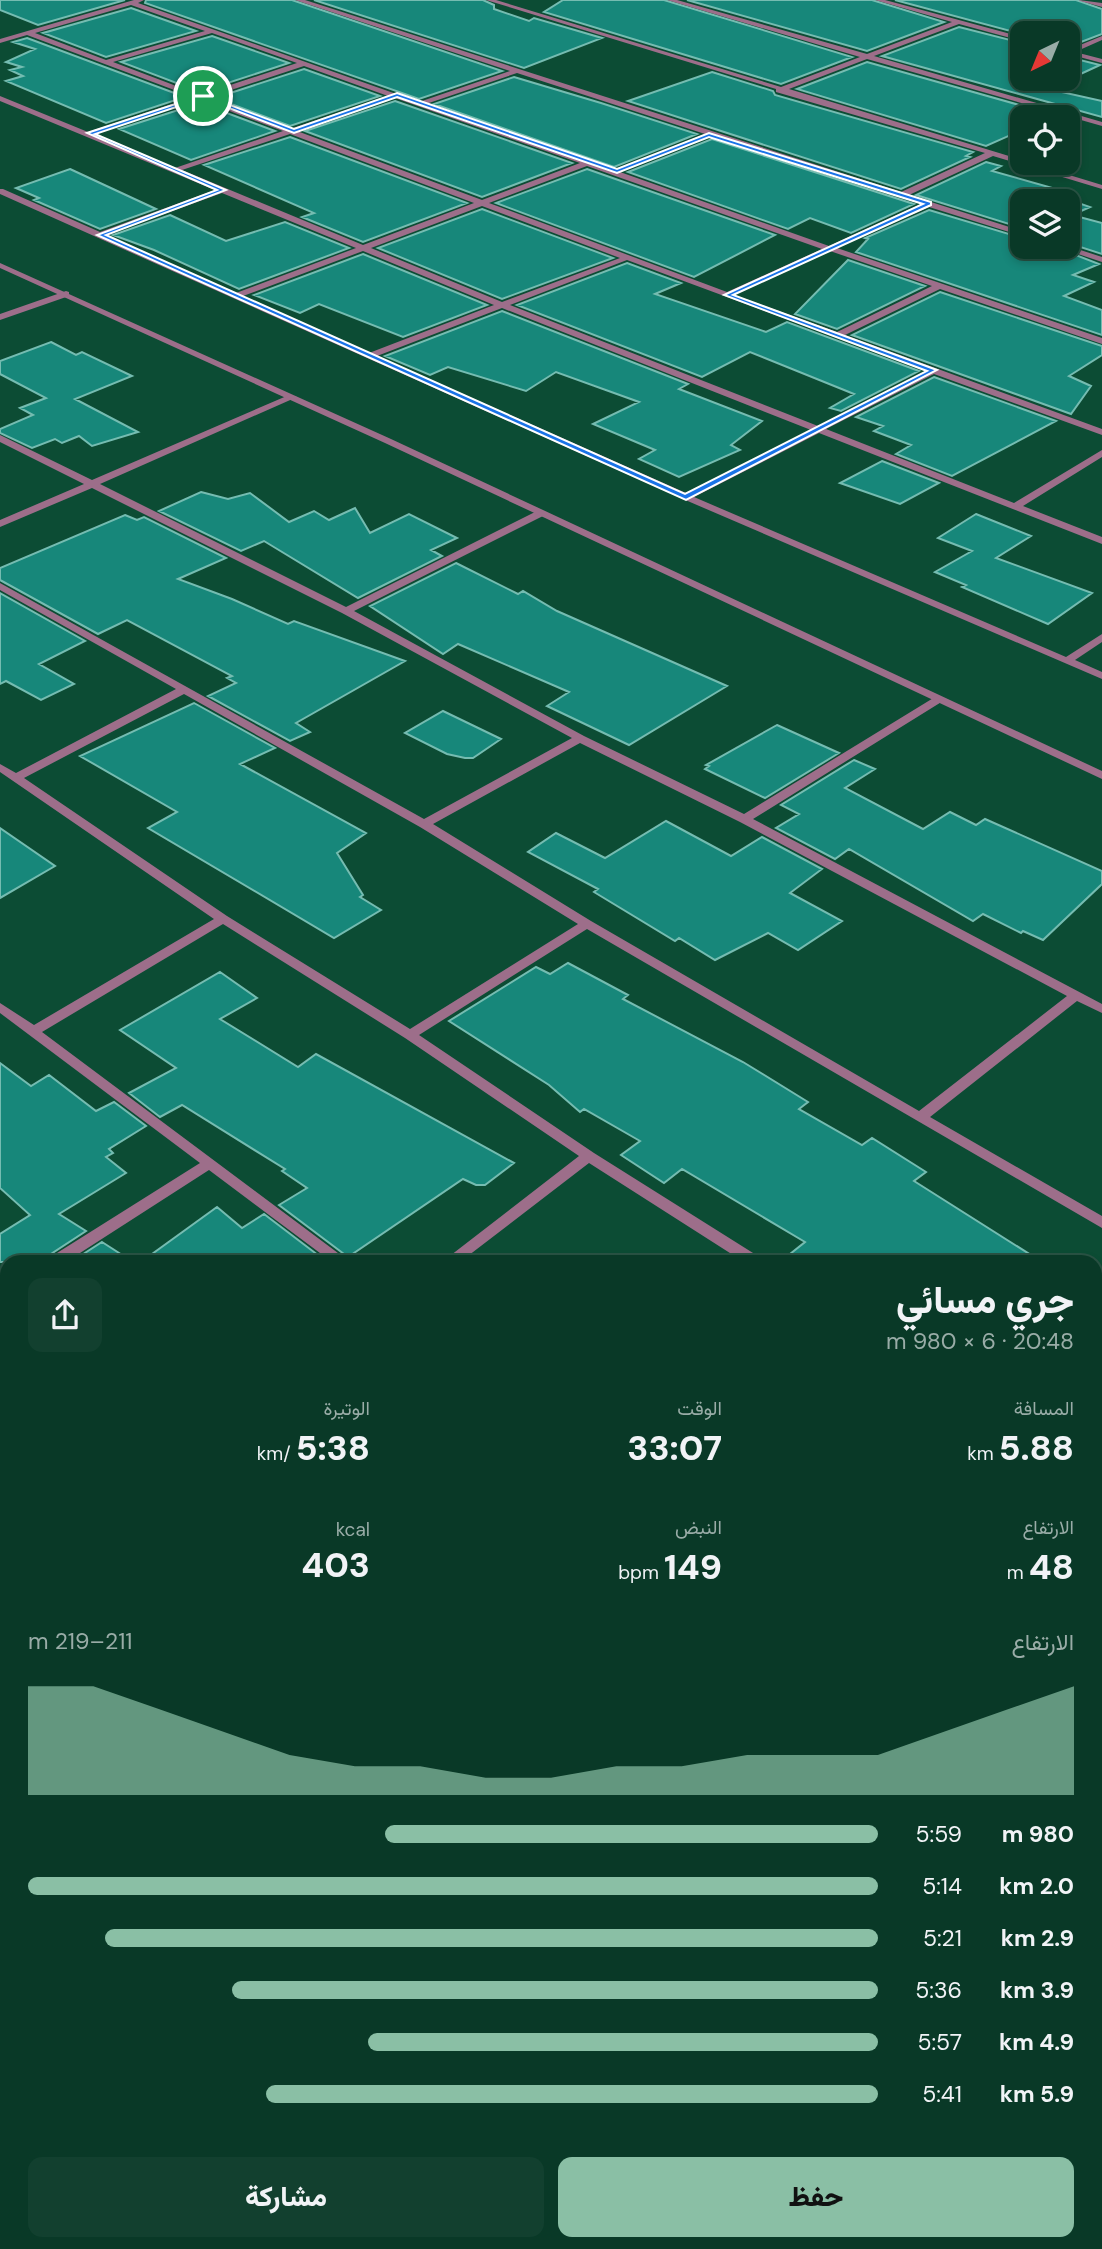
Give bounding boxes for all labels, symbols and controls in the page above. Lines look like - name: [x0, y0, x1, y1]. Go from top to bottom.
- north arrow: [1010, 21, 1080, 91]
- map controls: [1010, 21, 1080, 259]
- pin: [173, 66, 233, 126]
- icon: arrive: [184, 77, 222, 115]
- button: locate: [1010, 105, 1080, 175]
- button: layers: [1010, 189, 1080, 259]
- text: جري مسائي: [896, 1275, 1074, 1325]
- button: share: [28, 1278, 102, 1352]
- text: 20:48 · 6 × 980 m: [886, 1326, 1074, 1356]
- text: الوتيرة: [324, 1396, 370, 1421]
- text: الوقت: [677, 1396, 722, 1421]
- text: المسافة: [1014, 1396, 1074, 1421]
- text: 5:38: [296, 1425, 370, 1471]
- text: 33:07: [627, 1425, 722, 1471]
- text: 5.88: [999, 1425, 1074, 1471]
- text: /km: [257, 1441, 296, 1466]
- text: km: [967, 1441, 999, 1466]
- text: النبض: [675, 1515, 722, 1540]
- text: الارتفاع: [1022, 1515, 1074, 1540]
- text: kcal: [336, 1517, 370, 1542]
- text: 403: [301, 1542, 370, 1588]
- text: 149: [664, 1544, 722, 1590]
- text: 48: [1029, 1544, 1074, 1590]
- text: bpm: [618, 1560, 664, 1585]
- text: m: [1007, 1560, 1029, 1585]
- text: 211–219 m: [28, 1626, 133, 1656]
- text: الارتفاع: [1012, 1627, 1074, 1657]
- text: 5:59: [916, 1819, 962, 1849]
- text: 980 m: [1002, 1819, 1074, 1849]
- text: 5:14: [922, 1871, 962, 1901]
- text: 2.0 km: [999, 1871, 1074, 1901]
- text: 5:21: [923, 1923, 962, 1953]
- text: 2.9 km: [1001, 1923, 1074, 1953]
- text: 5:36: [915, 1975, 962, 2005]
- text: 3.9 km: [1000, 1975, 1074, 2005]
- text: 5:57: [917, 2027, 962, 2057]
- text: 4.9 km: [999, 2027, 1074, 2057]
- text: 5:41: [922, 2079, 962, 2109]
- text: 5.9 km: [1000, 2079, 1074, 2109]
- button: مشاركة: [28, 2157, 544, 2237]
- button: حفظ: [558, 2157, 1074, 2237]

